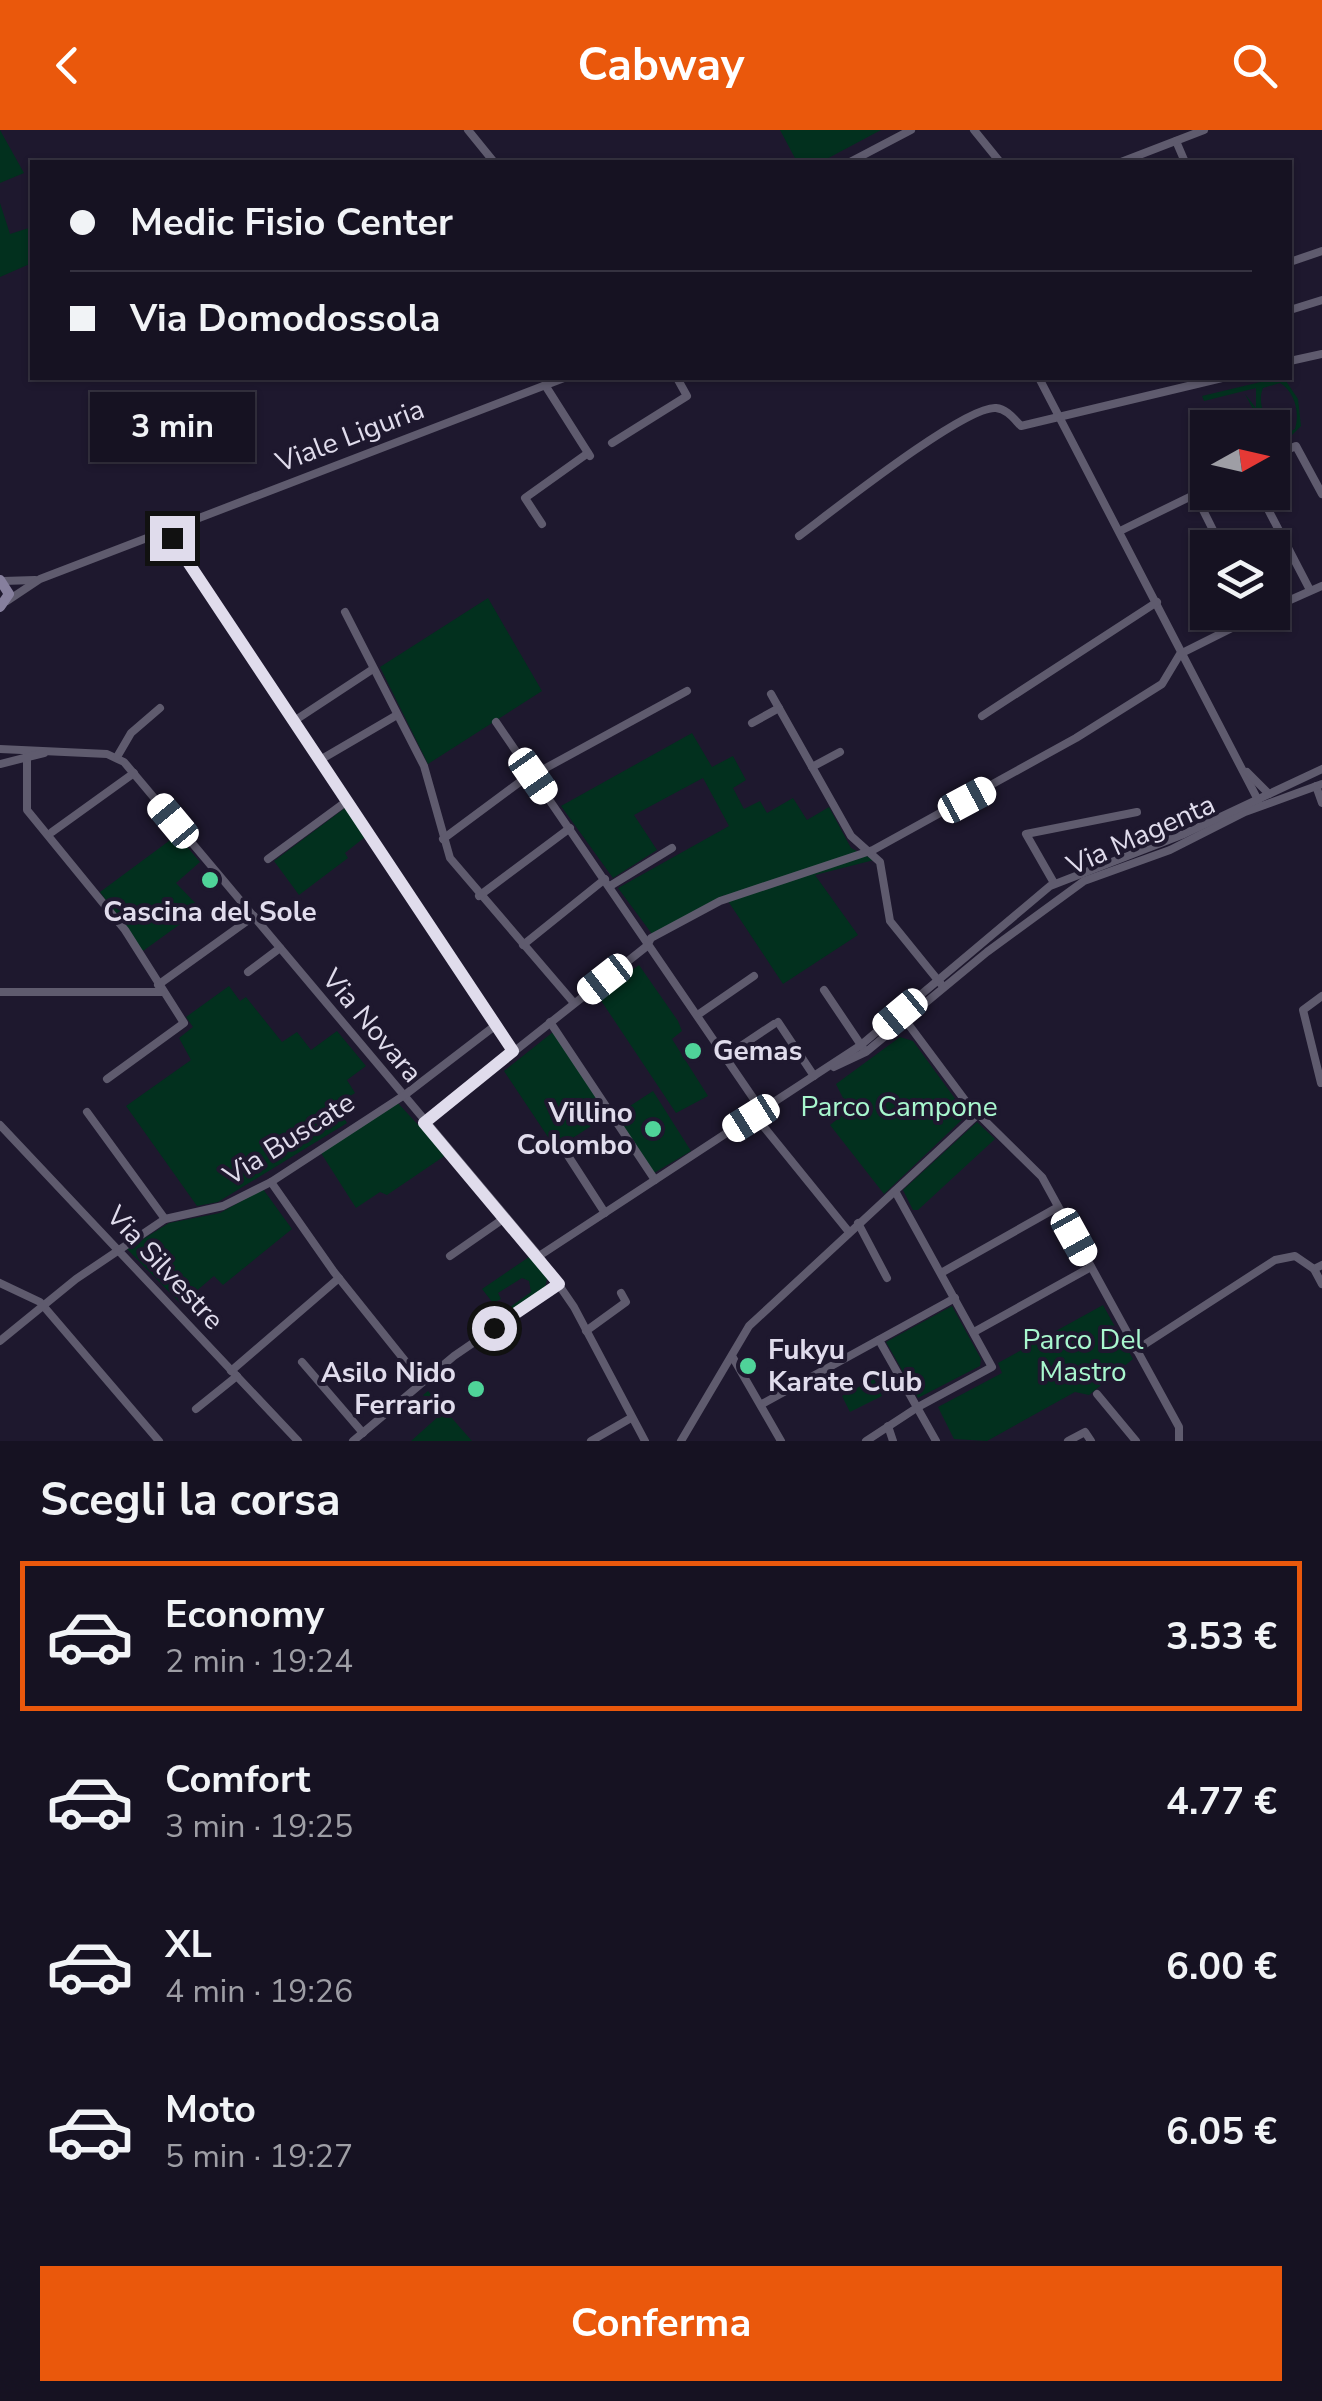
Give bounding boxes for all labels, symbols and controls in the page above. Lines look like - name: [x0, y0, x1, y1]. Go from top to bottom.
- text: Cabway: [578, 35, 744, 96]
- icon: back: [40, 38, 95, 93]
- icon: search: [1227, 38, 1282, 93]
- text: Medic Fisio Center: [130, 197, 453, 248]
- text: Via Domodossola: [130, 293, 440, 344]
- street label: Viale Liguria: [269, 390, 430, 482]
- callout: 3 min: [90, 393, 254, 463]
- text: 3 min: [131, 405, 214, 448]
- north arrow: [1190, 410, 1290, 510]
- map controls: [1190, 410, 1290, 630]
- route end: [150, 516, 195, 561]
- button: layers: [1190, 530, 1290, 630]
- car: [504, 743, 562, 809]
- car: [933, 773, 1001, 827]
- street label: Via Magenta: [1060, 785, 1221, 885]
- car: [142, 788, 204, 854]
- marker: Cascina del Sole: [199, 869, 221, 891]
- place label: Cascina del Sole: [103, 893, 317, 931]
- car: [572, 949, 638, 1009]
- street label: Via Novara: [313, 960, 431, 1091]
- car: [867, 983, 933, 1045]
- place label: Gemas: [713, 1032, 802, 1070]
- marker: Gemas: [682, 1040, 704, 1062]
- street label: Via Buscate: [215, 1084, 362, 1195]
- park label: Parco Campone: [800, 1088, 998, 1126]
- car: [718, 1089, 784, 1147]
- place label: Villino Colombo: [516, 1094, 633, 1164]
- marker: Villino Colombo: [642, 1118, 664, 1140]
- street label: Via Silvestre: [97, 1197, 232, 1338]
- car: [1046, 1203, 1102, 1271]
- route start: [472, 1306, 517, 1351]
- park label: Parco Del Mastro: [1022, 1321, 1144, 1391]
- place label: Fukyu Karate Club: [768, 1331, 922, 1401]
- place label: Asilo Nido Ferrario: [321, 1354, 456, 1424]
- marker: Fukyu Karate Club: [737, 1355, 759, 1377]
- marker: Asilo Nido Ferrario: [465, 1378, 487, 1400]
- text: Scegli la corsa: [40, 1470, 341, 1531]
- text: Economy: [165, 1589, 324, 1640]
- icon: car: [45, 1591, 135, 1681]
- text: 3.53 €: [1166, 1611, 1277, 1662]
- text: 2 min · 19:24: [165, 1640, 353, 1683]
- text: Comfort: [165, 1754, 310, 1805]
- icon: car: [45, 1756, 135, 1846]
- text: 4.77 €: [1166, 1776, 1277, 1827]
- text: 3 min · 19:25: [165, 1805, 353, 1848]
- text: XL: [165, 1919, 212, 1970]
- icon: car: [45, 1921, 135, 2011]
- text: 6.00 €: [1166, 1941, 1277, 1992]
- text: 4 min · 19:26: [165, 1970, 353, 2013]
- text: Moto: [165, 2084, 256, 2135]
- icon: car: [45, 2086, 135, 2176]
- text: 6.05 €: [1166, 2106, 1277, 2157]
- text: 5 min · 19:27: [165, 2135, 353, 2178]
- button: Conferma: [40, 2266, 1282, 2381]

